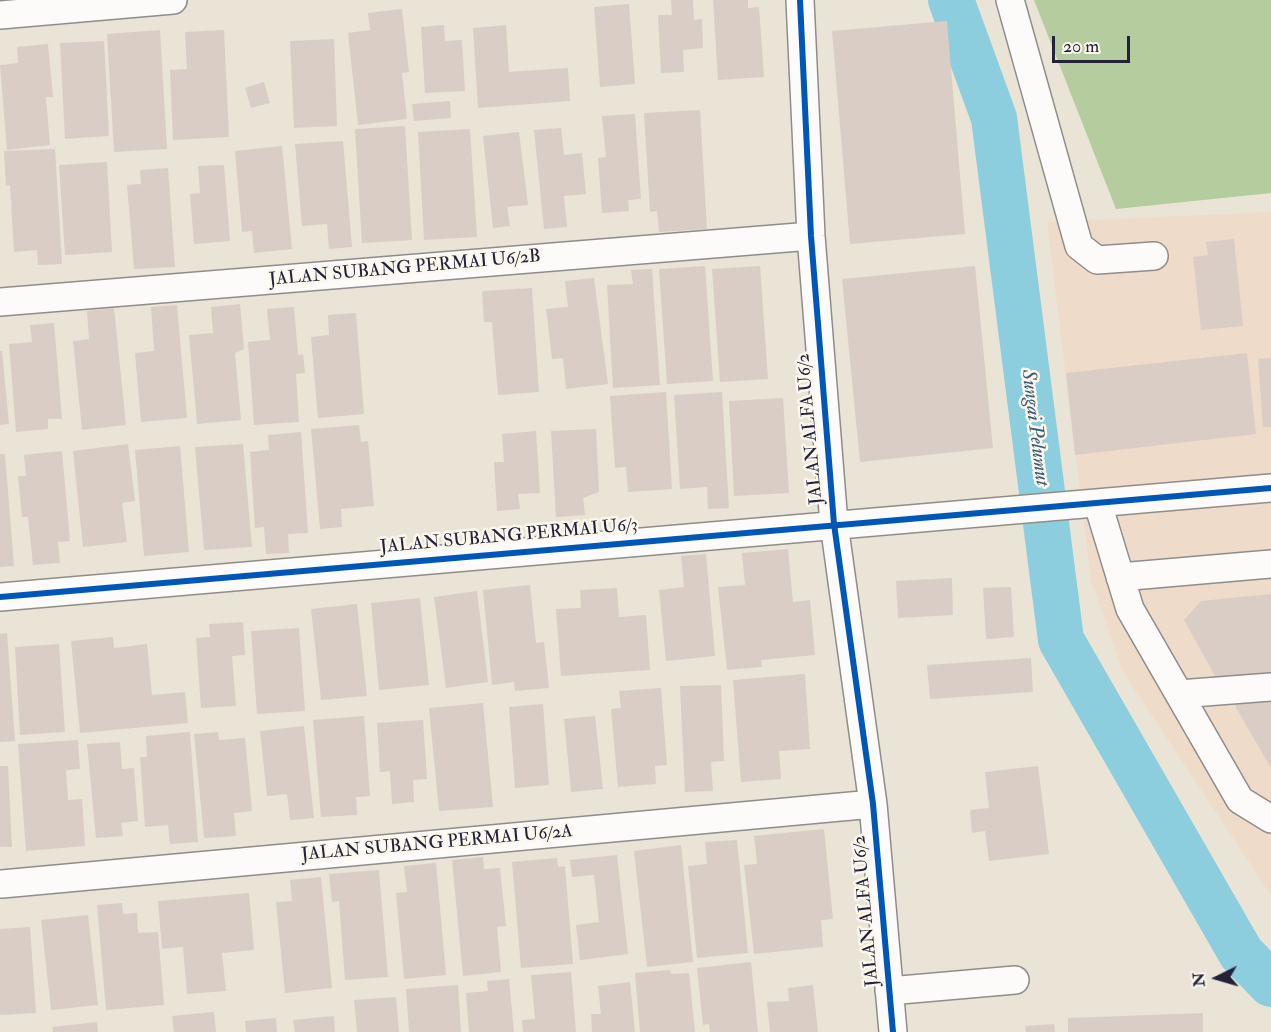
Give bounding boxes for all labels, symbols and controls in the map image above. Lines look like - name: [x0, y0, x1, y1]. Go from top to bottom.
- scale bar: [1055, 24, 1133, 62]
- text: 20 m: [1063, 35, 1099, 58]
- street label: JALAN SUBANG PERMAI U6/2B: [268, 246, 542, 292]
- street label: JALAN ALFA U6/2: [794, 352, 828, 506]
- water label: Sungai Pelumut: [1015, 368, 1053, 488]
- street label: JALAN SUBANG PERMAI U6/3: [379, 515, 639, 559]
- street label: JALAN SUBANG PERMAI U6/2A: [300, 821, 574, 867]
- street label: JALAN ALFA U6/2: [850, 834, 884, 988]
- north arrow: [1187, 948, 1247, 1008]
- text: N: [1188, 972, 1210, 988]

